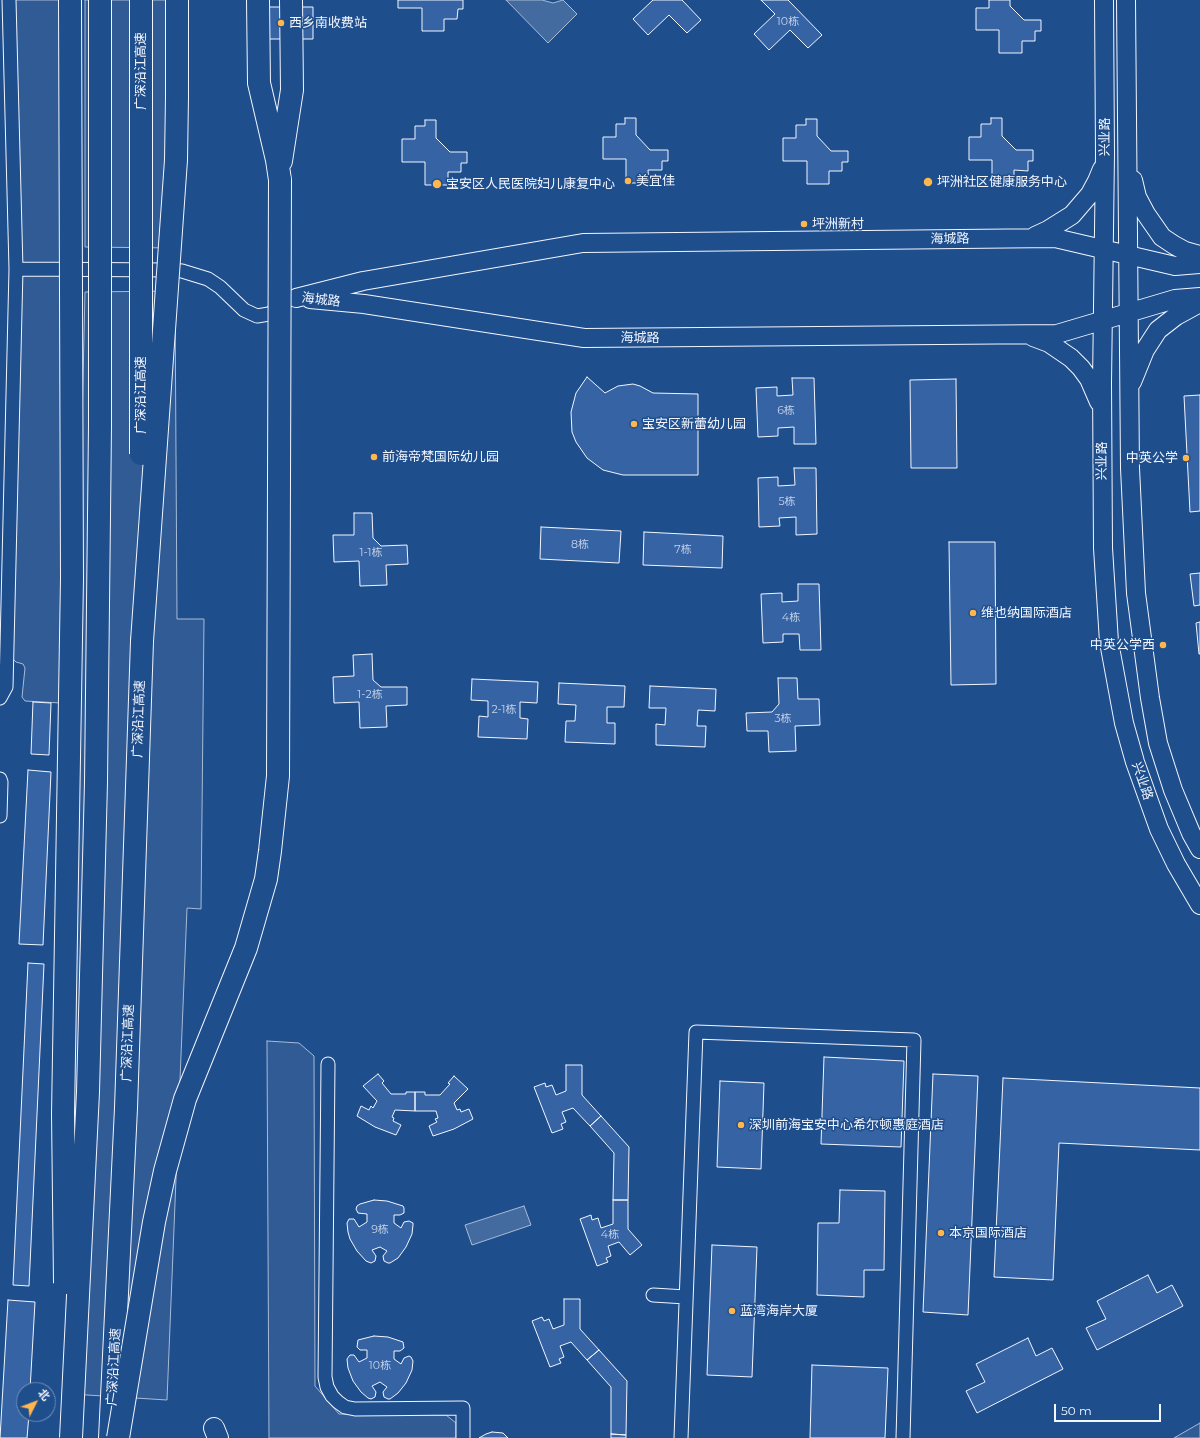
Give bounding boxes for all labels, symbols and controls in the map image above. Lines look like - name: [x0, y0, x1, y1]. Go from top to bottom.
- place label: 西乡南收费站: [289, 15, 367, 31]
- house number: 10栋: [777, 15, 799, 29]
- marker: 西乡南收费站: [276, 18, 286, 28]
- street label: 广深沿江高速: [133, 32, 149, 110]
- street label: 兴业路: [1097, 118, 1113, 156]
- place label: 美宜佳: [636, 173, 675, 189]
- place label: 坪洲社区健康服务中心: [937, 174, 1067, 190]
- place label: 宝安区人民医院妇儿康复中心: [446, 176, 615, 192]
- marker: 美宜佳: [623, 176, 633, 186]
- marker: 坪洲社区健康服务中心: [922, 176, 934, 188]
- marker: 宝安区人民医院妇儿康复中心: [431, 178, 443, 190]
- place label: 坪洲新村: [812, 216, 864, 232]
- marker: 坪洲新村: [799, 219, 809, 229]
- street label: 海城路: [930, 231, 970, 247]
- street label: 海城路: [301, 290, 341, 310]
- street label: 海城路: [621, 330, 659, 346]
- street label: 广深沿江高速: [133, 356, 149, 434]
- house number: 6栋: [777, 404, 795, 418]
- place label: 宝安区新蕾幼儿园: [642, 416, 746, 432]
- marker: 宝安区新蕾幼儿园: [629, 419, 639, 429]
- street label: 兴业路: [1094, 442, 1110, 480]
- place label: 前海帝梵国际幼儿园: [382, 449, 499, 465]
- place label: 中英公学: [1126, 450, 1178, 466]
- marker: 前海帝梵国际幼儿园: [369, 452, 379, 462]
- marker: 中英公学: [1181, 453, 1191, 463]
- house number: 5栋: [778, 495, 796, 509]
- house number: 8栋: [571, 538, 589, 552]
- house number: 7栋: [674, 543, 692, 557]
- house number: 1-1栋: [360, 546, 382, 560]
- place label: 维也纳国际酒店: [981, 605, 1072, 621]
- marker: 维也纳国际酒店: [968, 608, 978, 618]
- house number: 4栋: [782, 611, 800, 625]
- place label: 中英公学西: [1090, 637, 1155, 653]
- marker: 中英公学西: [1158, 640, 1168, 650]
- street label: 广深沿江高速: [130, 680, 148, 758]
- house number: 1-2栋: [357, 688, 383, 702]
- house number: 2-1栋: [491, 703, 517, 717]
- house number: 3栋: [774, 712, 792, 726]
- street label: 兴业路: [1128, 760, 1156, 802]
- street label: 广深沿江高速: [119, 1004, 137, 1082]
- place label: 深圳前海宝安中心希尔顿惠庭酒店: [749, 1117, 944, 1133]
- marker: 深圳前海宝安中心希尔顿惠庭酒店: [736, 1120, 746, 1130]
- house number: 9栋: [371, 1223, 389, 1237]
- place label: 本京国际酒店: [949, 1225, 1027, 1241]
- house number: 4栋: [601, 1228, 619, 1242]
- marker: 本京国际酒店: [936, 1228, 946, 1238]
- place label: 蓝湾海岸大厦: [740, 1303, 818, 1319]
- marker: 蓝湾海岸大厦: [727, 1306, 737, 1316]
- street label: 广深沿江高速: [104, 1328, 124, 1406]
- house number: 10栋: [369, 1359, 391, 1373]
- north arrow: [16, 1382, 56, 1422]
- text: 北: [35, 1386, 53, 1403]
- scale bar: [1056, 1396, 1163, 1422]
- text: 50 m: [1061, 1403, 1092, 1418]

